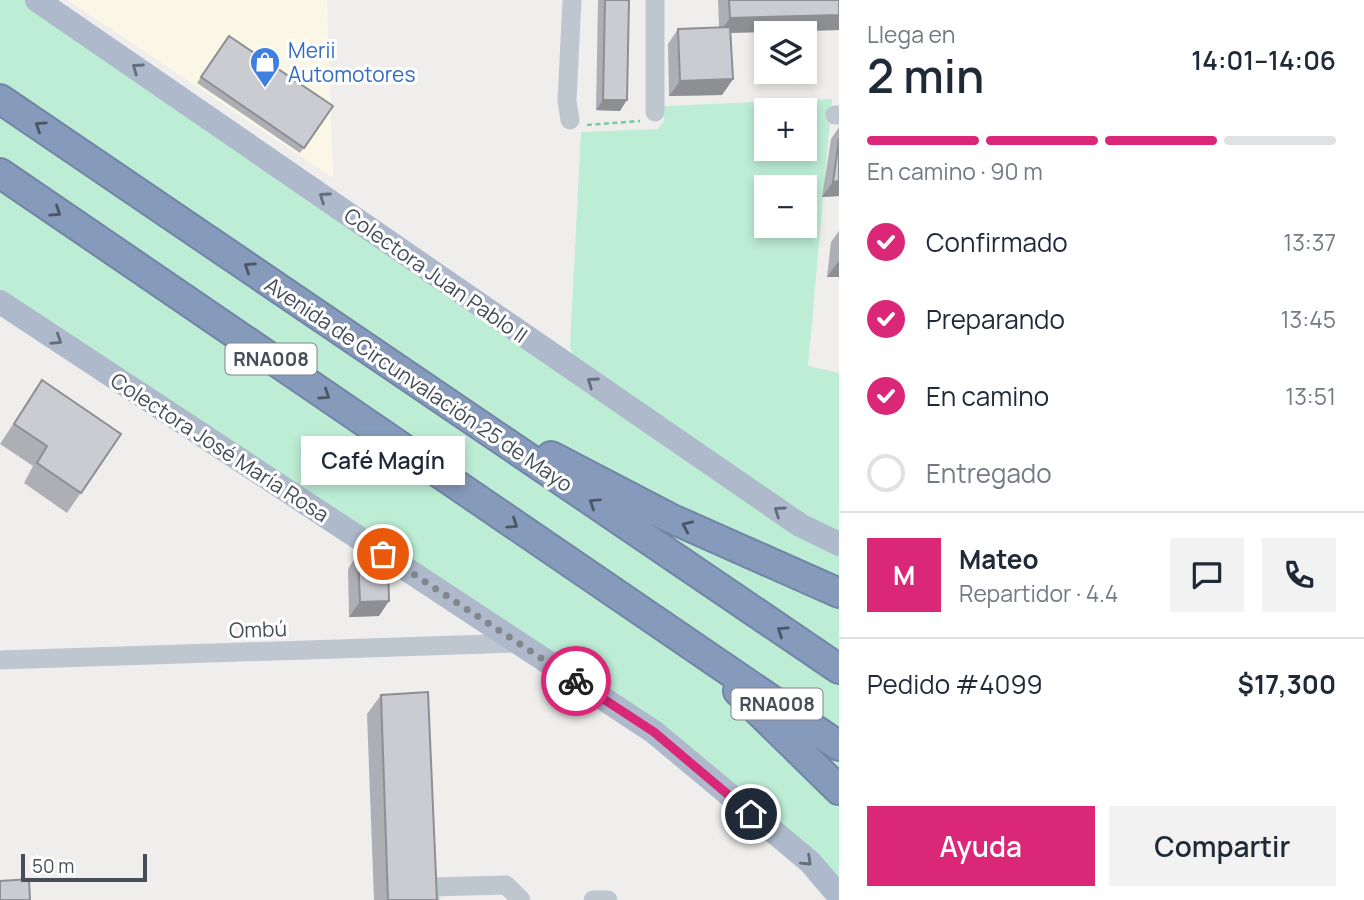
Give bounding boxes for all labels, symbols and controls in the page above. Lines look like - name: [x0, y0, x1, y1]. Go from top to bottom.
- text: Llega en: [867, 18, 955, 50]
- map controls: [754, 21, 817, 238]
- button: layers: [754, 21, 817, 84]
- place label: Merii Automotores: [288, 36, 415, 88]
- text: 14:01–14:06: [1191, 42, 1336, 78]
- text: 2 min: [867, 44, 984, 107]
- shop icon: Merii Automotores: [248, 45, 282, 89]
- one-way arrow: [131, 64, 144, 77]
- button: +: [754, 98, 817, 161]
- one-way arrow: [35, 122, 48, 134]
- text: En camino · 90 m: [867, 155, 1043, 187]
- button: −: [754, 175, 817, 238]
- one-way arrow: [319, 193, 332, 206]
- street label: Colectora Juan Pablo II: [339, 201, 533, 349]
- one-way arrow: [48, 204, 61, 216]
- icon: check: [867, 223, 905, 261]
- text: Confirmado: [926, 224, 1068, 260]
- text: 13:37: [1283, 226, 1336, 258]
- one-way arrow: [243, 263, 256, 276]
- street label: Avenida de Circunvalación 25 de Mayo: [260, 270, 578, 498]
- icon: check: [867, 300, 905, 338]
- text: Preparando: [926, 301, 1065, 337]
- text: 13:45: [1281, 303, 1336, 335]
- one-way arrow: [49, 332, 62, 344]
- road number: RNA008: [226, 344, 316, 374]
- street label: Colectora José María Rosa: [105, 366, 335, 528]
- icon: check: [867, 377, 905, 415]
- one-way arrow: [587, 378, 600, 390]
- text: En camino: [926, 378, 1049, 414]
- text: 13:51: [1285, 380, 1336, 412]
- one-way arrow: [317, 387, 330, 399]
- callout: Café Magín: [301, 435, 465, 484]
- text: Café Magín: [321, 444, 445, 476]
- text: Entregado: [926, 455, 1052, 491]
- one-way arrow: [589, 499, 602, 511]
- one-way arrow: [774, 506, 787, 519]
- one-way arrow: [505, 516, 518, 528]
- one-way arrow: [682, 520, 694, 534]
- pin: [353, 524, 413, 584]
- icon: bag: [364, 535, 402, 573]
- button: chat: [1170, 538, 1244, 612]
- button: phone: [1262, 538, 1336, 612]
- text: Mateo: [959, 541, 1038, 577]
- text: M: [893, 557, 915, 593]
- text: Repartidor · 4.4: [959, 577, 1118, 609]
- street label: Ombú: [229, 614, 287, 644]
- one-way arrow: [777, 626, 790, 639]
- courier: [541, 646, 611, 716]
- icon: bike: [557, 662, 595, 700]
- text: Pedido #4099: [867, 666, 1043, 702]
- text: $17,300: [1238, 666, 1336, 702]
- road number: RNA008: [732, 688, 822, 720]
- pin: [721, 784, 781, 844]
- icon: home: [732, 795, 770, 833]
- button: Ayuda: [867, 806, 1095, 886]
- button: Compartir: [1109, 806, 1336, 886]
- scale bar: [21, 851, 147, 883]
- one-way arrow: [799, 852, 812, 865]
- text: 50 m: [32, 853, 74, 879]

